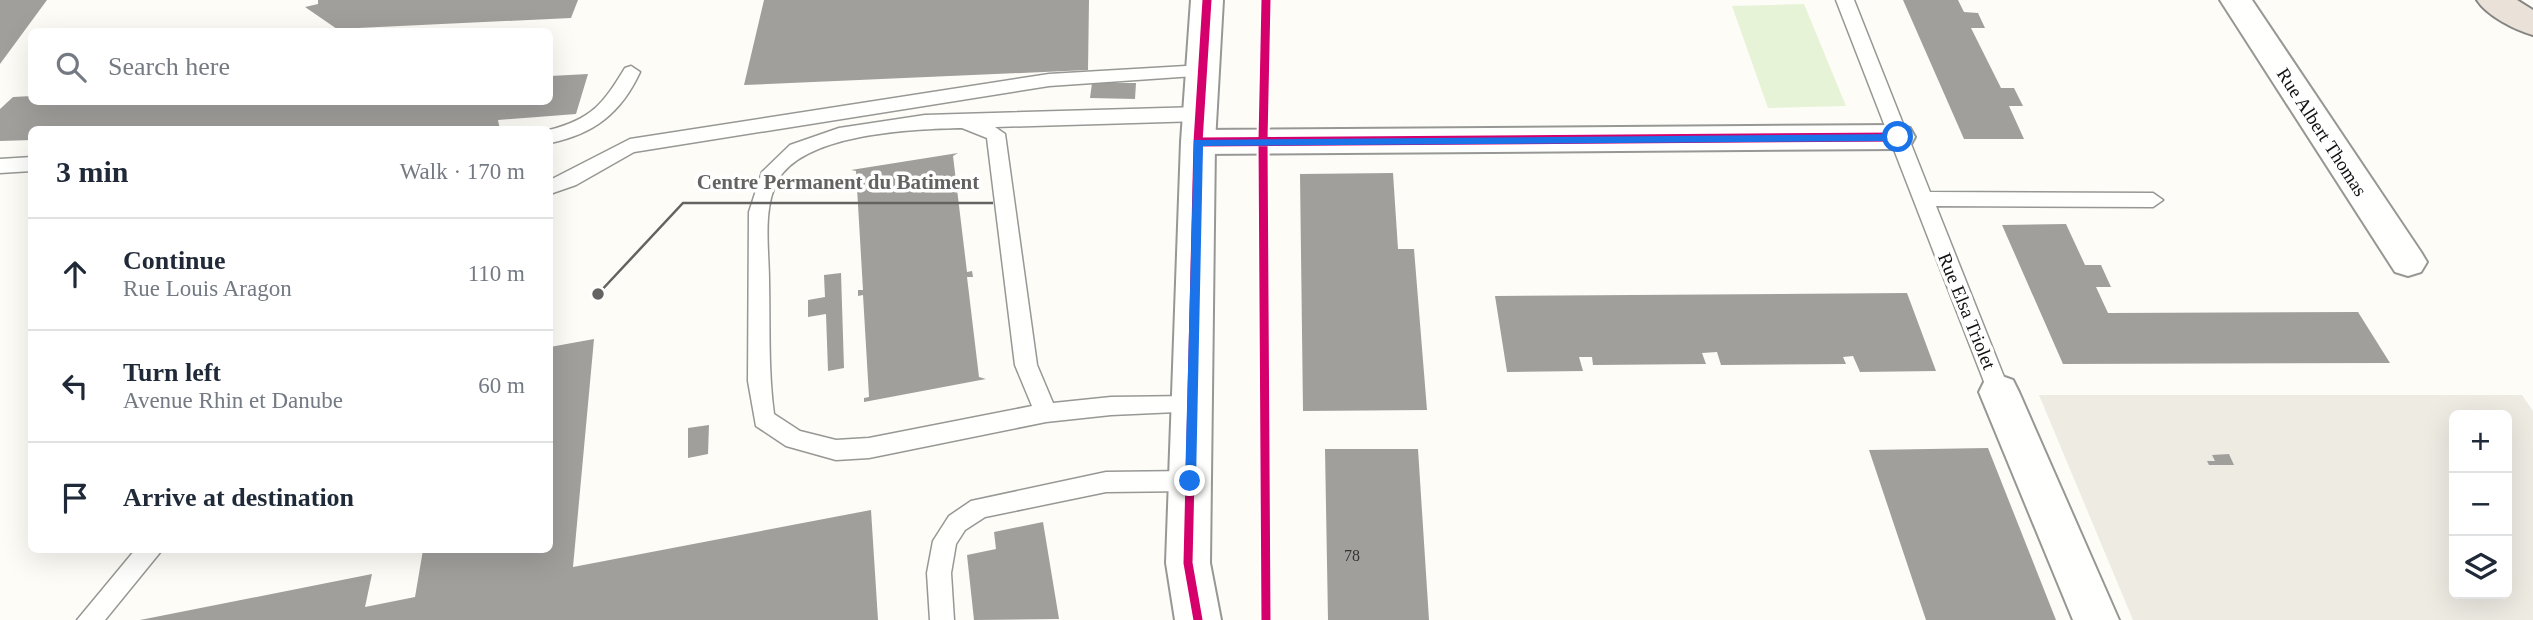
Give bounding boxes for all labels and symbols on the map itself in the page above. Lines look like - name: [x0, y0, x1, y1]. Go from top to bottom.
- street label: Rue Albert Thomas: [2273, 64, 2371, 200]
- route start: [1882, 121, 1913, 152]
- callout: Centre Permanent du Batiment: [683, 161, 993, 203]
- text: Centre Permanent du Batiment: [697, 170, 979, 194]
- street label: Rue Elsa Triolet: [1934, 250, 2000, 373]
- route end: [1174, 465, 1205, 496]
- house number: 78: [1344, 547, 1360, 564]

